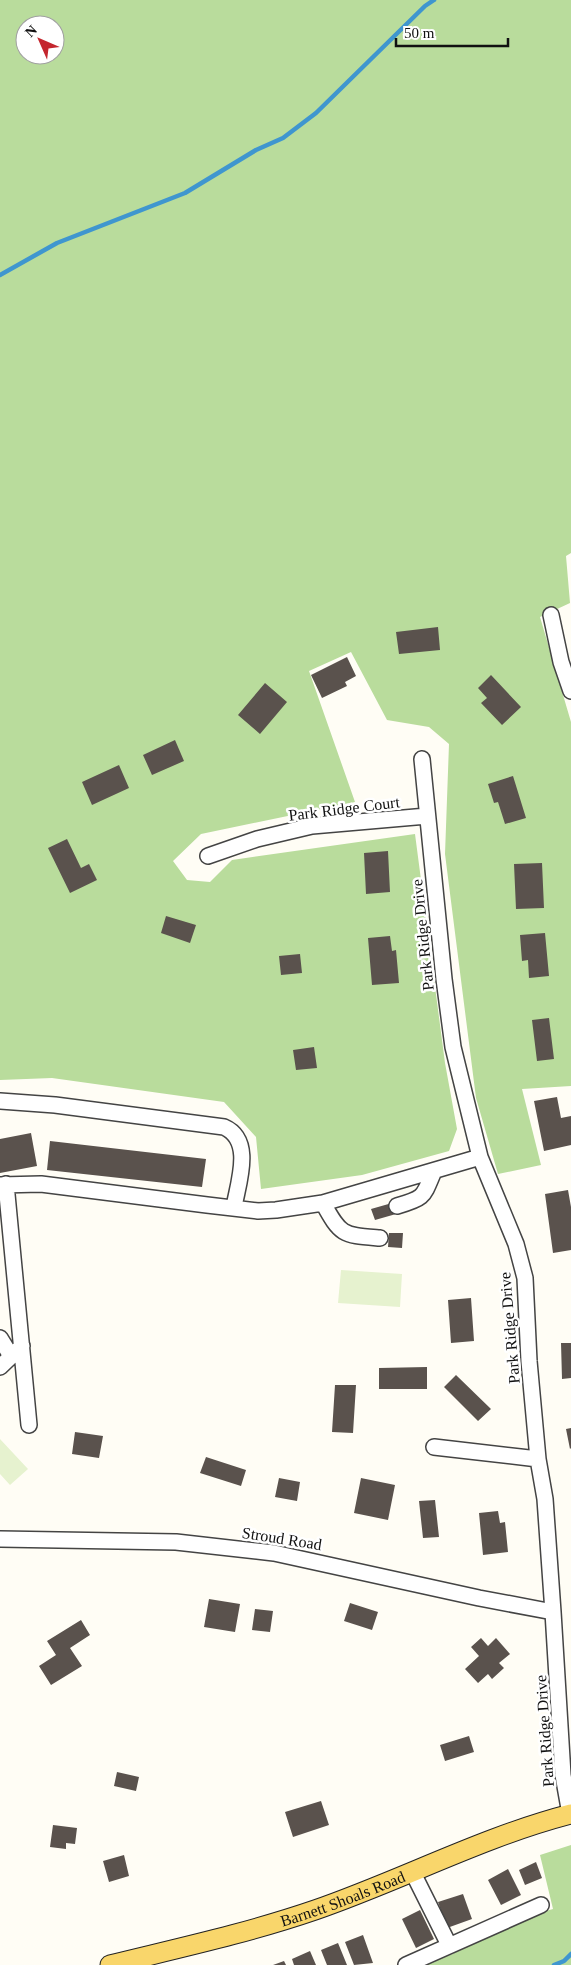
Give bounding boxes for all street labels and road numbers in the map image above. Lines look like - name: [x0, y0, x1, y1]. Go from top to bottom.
- street label: Park Ridge Court: [287, 793, 401, 825]
- street label: Park Ridge Drive: [408, 878, 438, 992]
- street label: Park Ridge Drive: [496, 1271, 524, 1384]
- street label: Stroud Road: [241, 1524, 323, 1553]
- street label: Park Ridge Drive: [532, 1674, 558, 1787]
- street label: Barnett Shoals Road: [278, 1868, 407, 1930]

